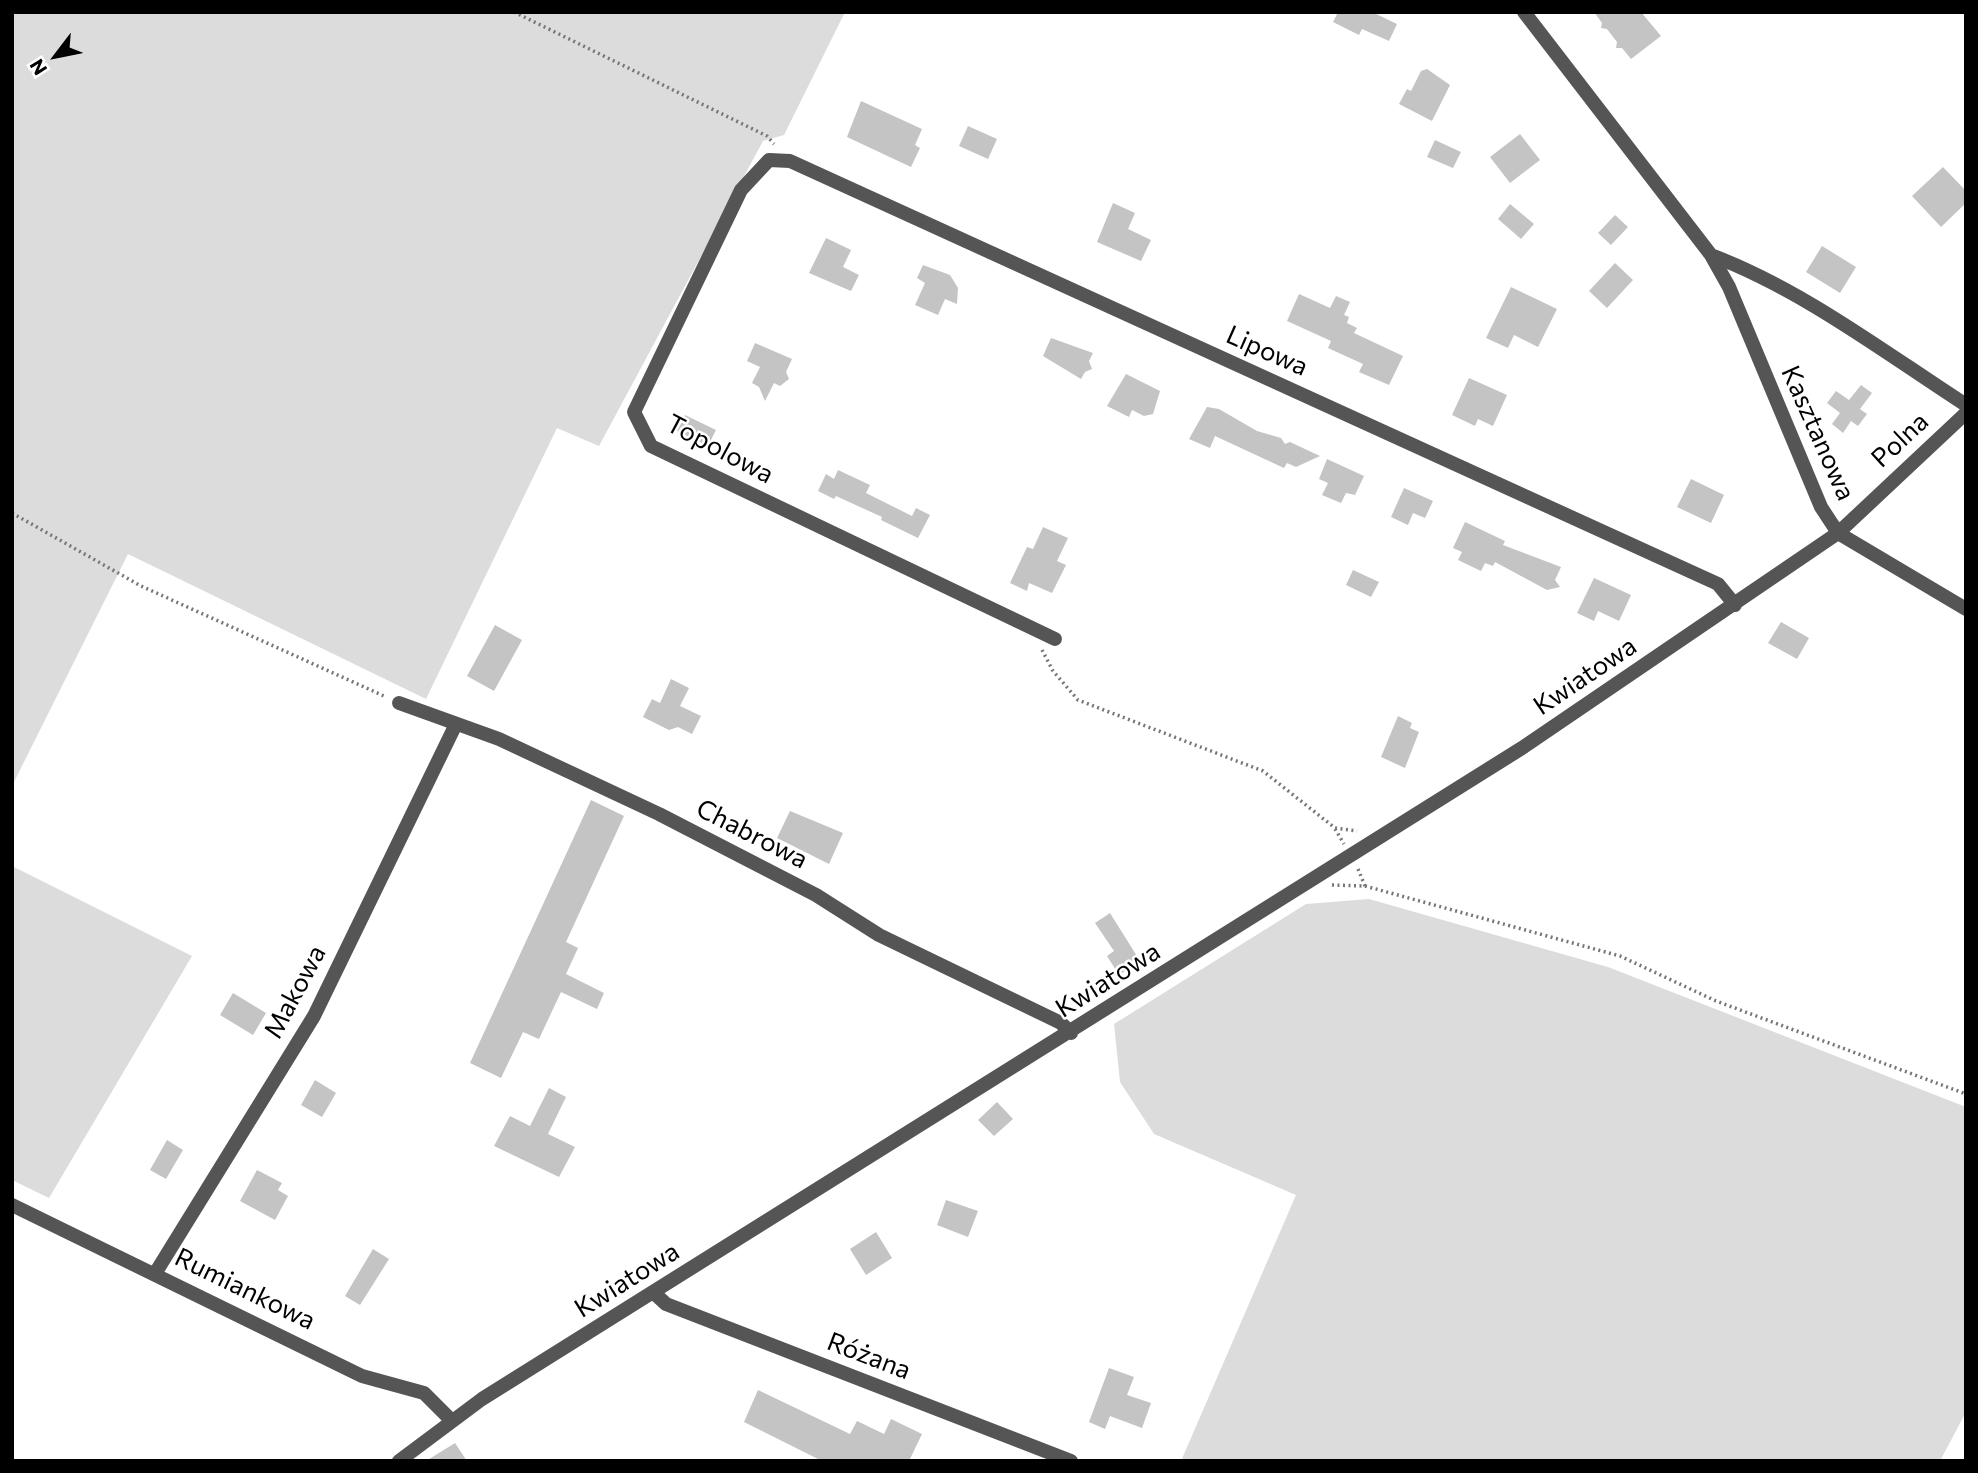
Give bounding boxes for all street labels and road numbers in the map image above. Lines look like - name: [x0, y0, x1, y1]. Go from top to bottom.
- street label: Lipowa: [1221, 319, 1313, 383]
- street label: Kasztanowa: [1774, 361, 1862, 505]
- street label: Polna: [1865, 406, 1935, 474]
- street label: Topolowa: [661, 408, 779, 490]
- street label: Kwiatowa: [1528, 630, 1642, 722]
- street label: Chabrowa: [691, 793, 813, 875]
- street label: Kwiatowa: [1050, 936, 1166, 1024]
- street label: Makowa: [258, 940, 332, 1044]
- street label: Kwiatowa: [569, 1236, 685, 1324]
- street label: Rumiankowa: [170, 1242, 320, 1336]
- street label: Różana: [823, 1326, 915, 1386]

